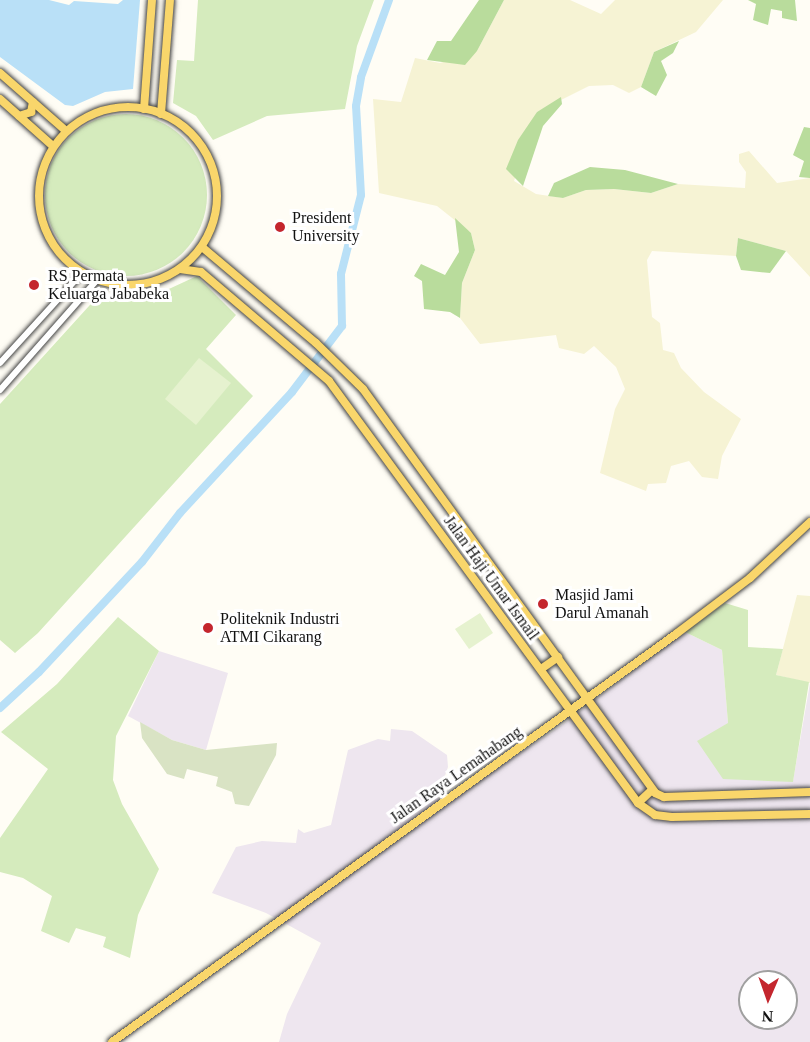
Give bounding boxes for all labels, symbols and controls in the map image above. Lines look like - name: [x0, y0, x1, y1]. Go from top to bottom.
- place label: President University: [292, 208, 360, 246]
- marker: President University: [273, 220, 287, 234]
- place label: RS Permata Keluarga Jababeka: [48, 266, 169, 304]
- marker: RS Permata Keluarga Jababeka: [25, 276, 43, 294]
- street label: Jalan Haji Umar Ismail: [439, 512, 543, 644]
- place label: Masjid Jami Darul Amanah: [555, 585, 650, 623]
- marker: Masjid Jami Darul Amanah: [536, 597, 550, 611]
- place label: Politeknik Industri ATMI Cikarang: [220, 609, 340, 647]
- marker: Politeknik Industri ATMI Cikarang: [201, 621, 215, 635]
- street label: Jalan Raya Lemahabang: [386, 722, 526, 828]
- north arrow: [738, 970, 798, 1030]
- text: N: [761, 1008, 773, 1025]

